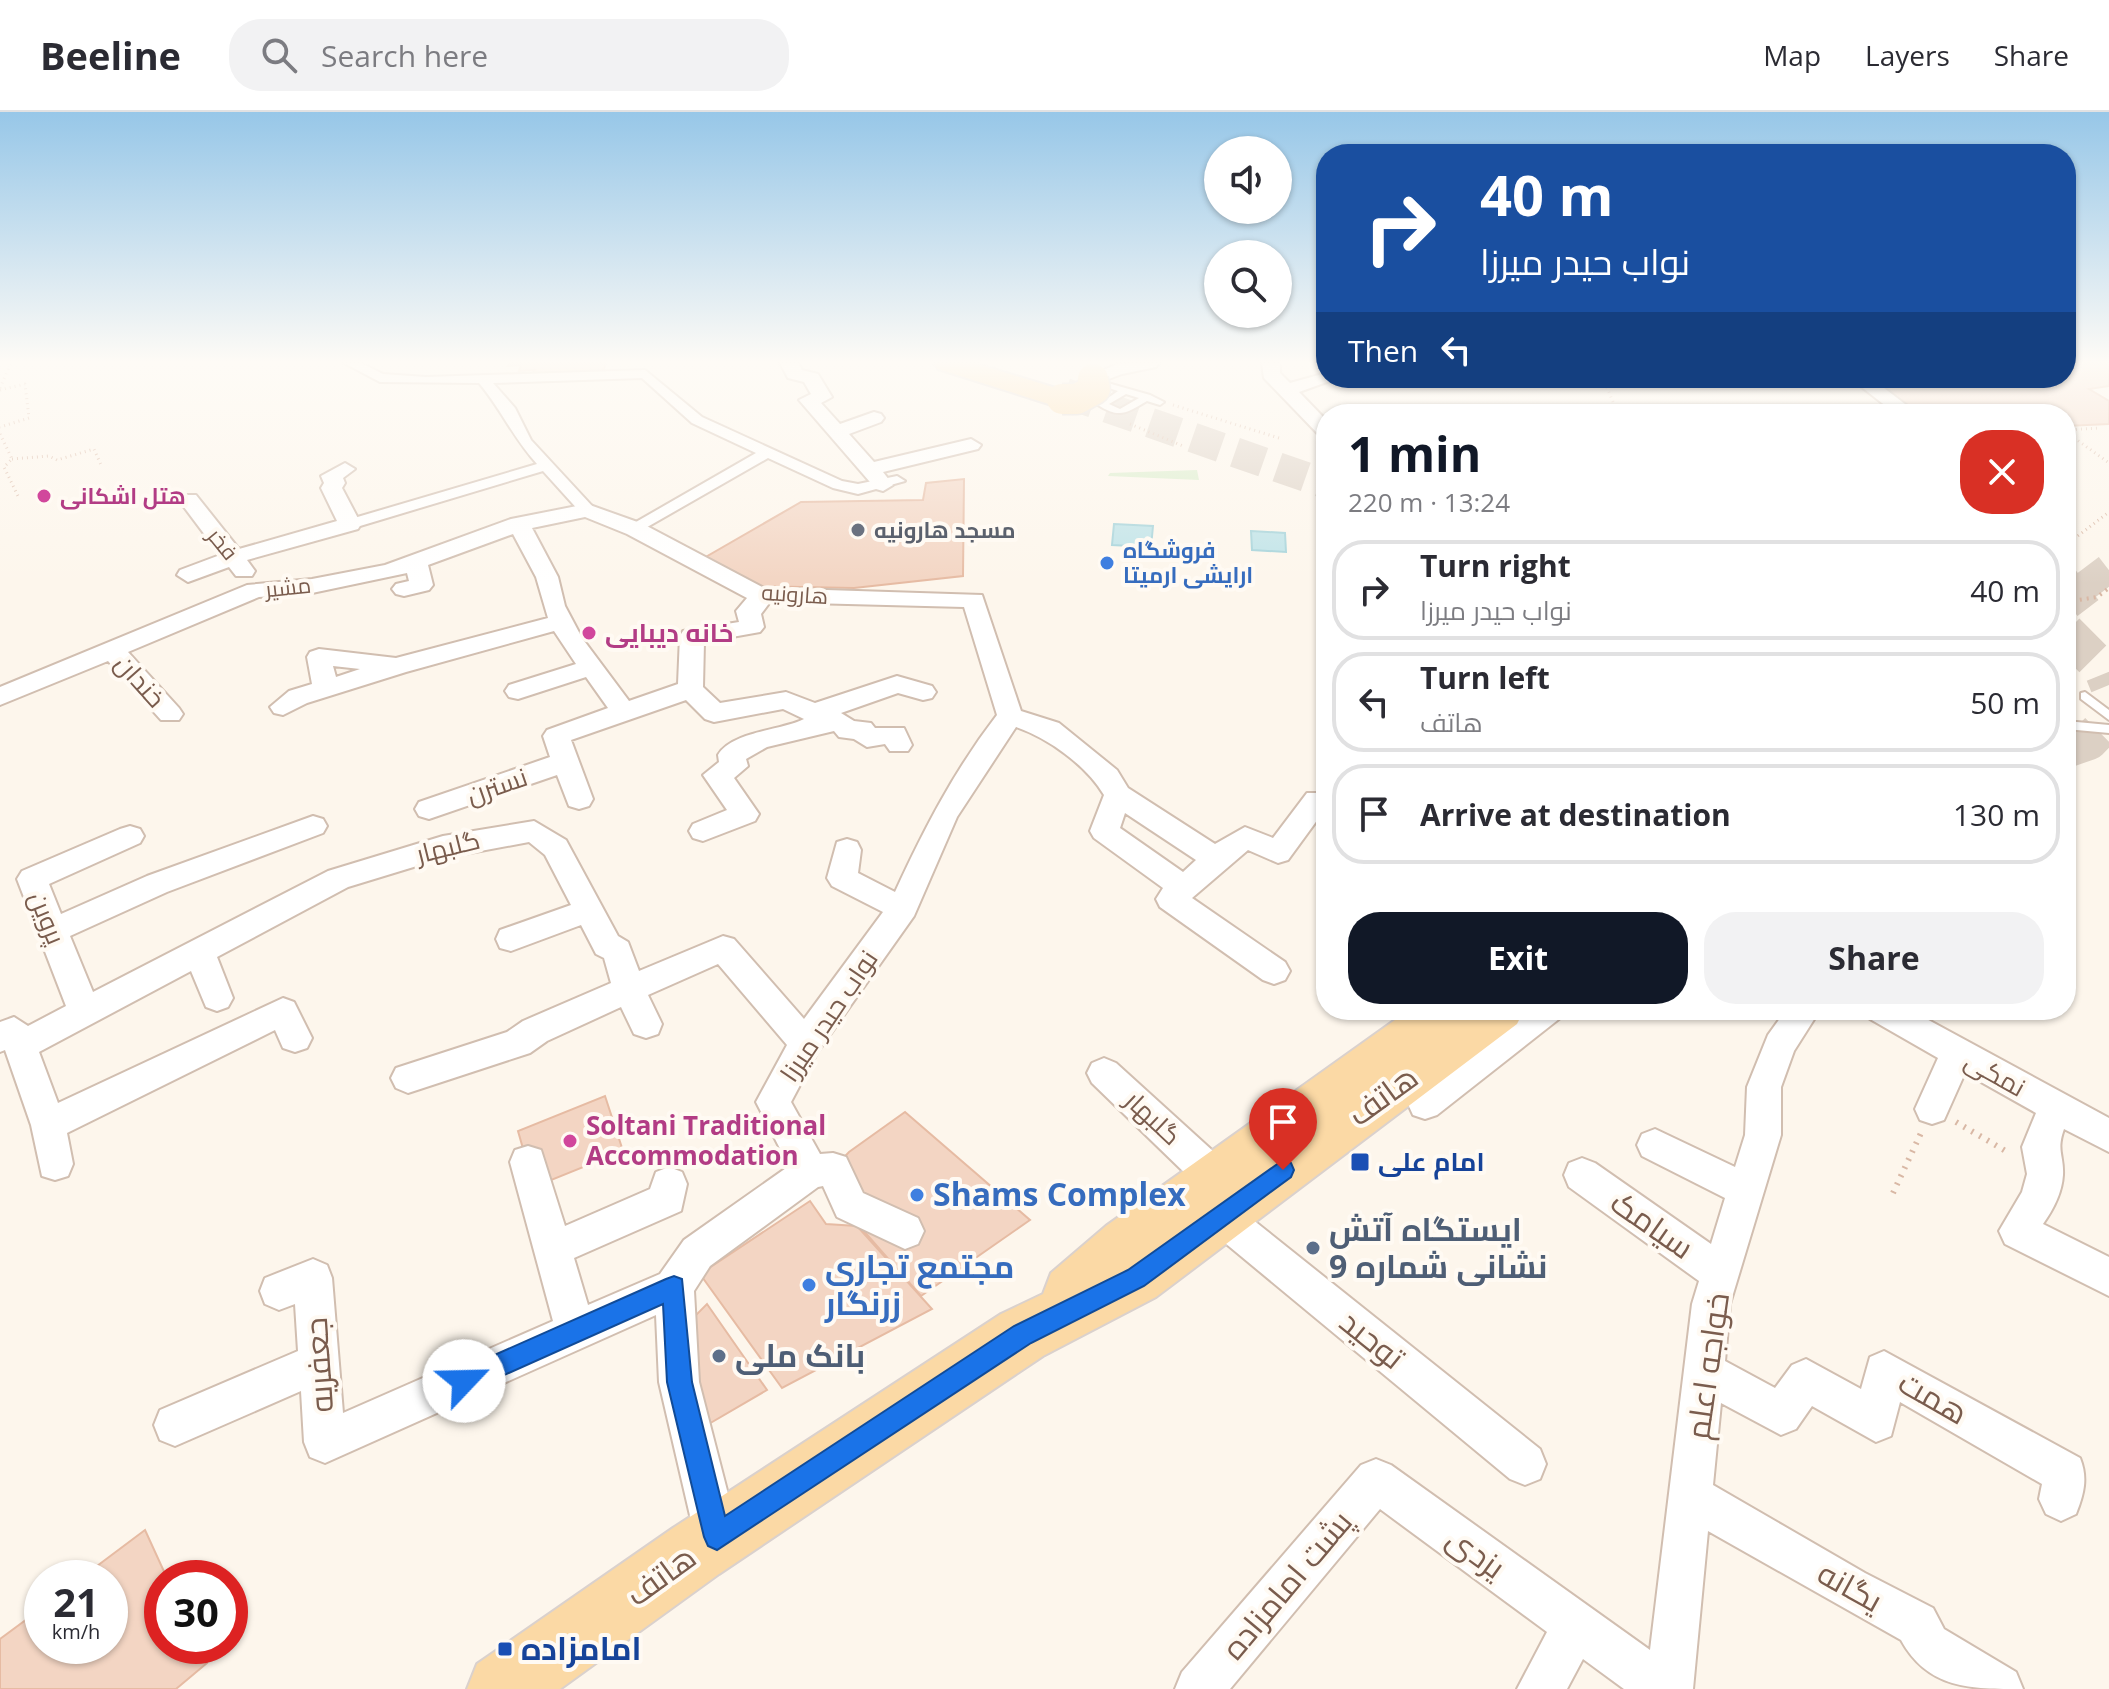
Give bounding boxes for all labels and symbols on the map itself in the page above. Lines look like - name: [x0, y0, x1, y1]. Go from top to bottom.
- place label: هتل اشکانی: [60, 480, 186, 510]
- marker: هتل اشکانی: [35, 487, 53, 505]
- place label: مسجد هارونیه: [874, 514, 1016, 544]
- street label: فخر: [200, 519, 246, 566]
- marker: مسجد هارونیه: [849, 521, 867, 539]
- place label: فروشگاه ارایشی ارمیتا: [1123, 534, 1253, 589]
- marker: فروشگاه ارایشی ارمیتا: [1098, 554, 1116, 572]
- street label: مشیر: [261, 569, 312, 604]
- street label: هارونیه: [761, 576, 829, 610]
- place label: خانه دیبایی: [605, 614, 734, 650]
- marker: خانه دیبایی: [580, 624, 598, 642]
- street label: خندان: [107, 646, 174, 715]
- street label: نسترن: [461, 758, 532, 812]
- street label: گلبهار: [410, 821, 484, 872]
- street label: پروین: [21, 886, 75, 949]
- street label: نواب حیدر میرزا: [771, 942, 886, 1088]
- street label: نمکی: [1959, 1042, 2032, 1105]
- street label: هاتف: [1338, 1055, 1426, 1135]
- street label: گلبهار: [1116, 1081, 1190, 1153]
- pin: [1249, 1088, 1317, 1170]
- place label: Soltani Traditional Accommodation: [586, 1107, 826, 1173]
- marker: Soltani Traditional Accommodation: [561, 1132, 579, 1150]
- place label: امام علی: [1378, 1143, 1485, 1180]
- marker: امام علی: [1349, 1151, 1371, 1173]
- place label: Shams Complex: [933, 1172, 1186, 1215]
- street label: سیامک: [1603, 1180, 1703, 1268]
- marker: Shams Complex: [908, 1186, 926, 1204]
- place label: ایستگاه آتش نشانی شماره 9: [1329, 1207, 1547, 1287]
- marker: ایستگاه آتش نشانی شماره 9: [1304, 1239, 1322, 1257]
- place label: مجتمع تجاری زرنگار: [824, 1244, 1014, 1324]
- marker: مجتمع تجاری زرنگار: [800, 1276, 818, 1294]
- street label: خواجه اعلم: [1675, 1290, 1740, 1442]
- street label: توحید: [1332, 1300, 1415, 1378]
- street label: جعفریه: [293, 1316, 342, 1414]
- place label: بانک ملی: [735, 1333, 865, 1376]
- position arrow: [422, 1339, 506, 1423]
- marker: بانک ملی: [710, 1347, 728, 1365]
- street label: همت: [1891, 1360, 1976, 1434]
- street label: پشت امامزاده: [1211, 1500, 1362, 1668]
- street label: یزدی: [1439, 1516, 1515, 1588]
- street label: هاتف: [616, 1535, 704, 1615]
- street label: یگانه: [1811, 1550, 1891, 1621]
- speed limit sign: 30: [144, 1560, 248, 1664]
- place label: امامزاده: [521, 1626, 642, 1669]
- marker: امامزاده: [496, 1640, 514, 1658]

